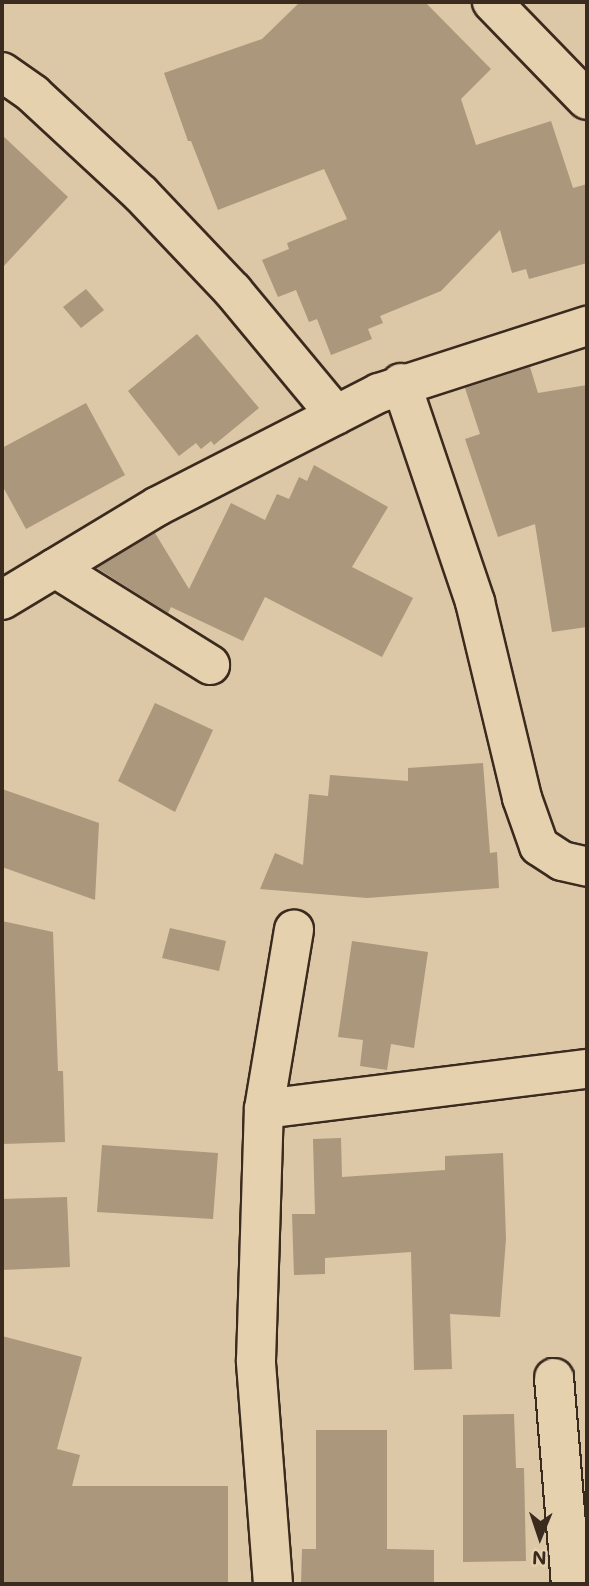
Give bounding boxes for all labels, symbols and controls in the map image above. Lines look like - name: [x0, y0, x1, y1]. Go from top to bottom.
- north arrow: [505, 1502, 575, 1572]
- text: N: [532, 1546, 547, 1571]

